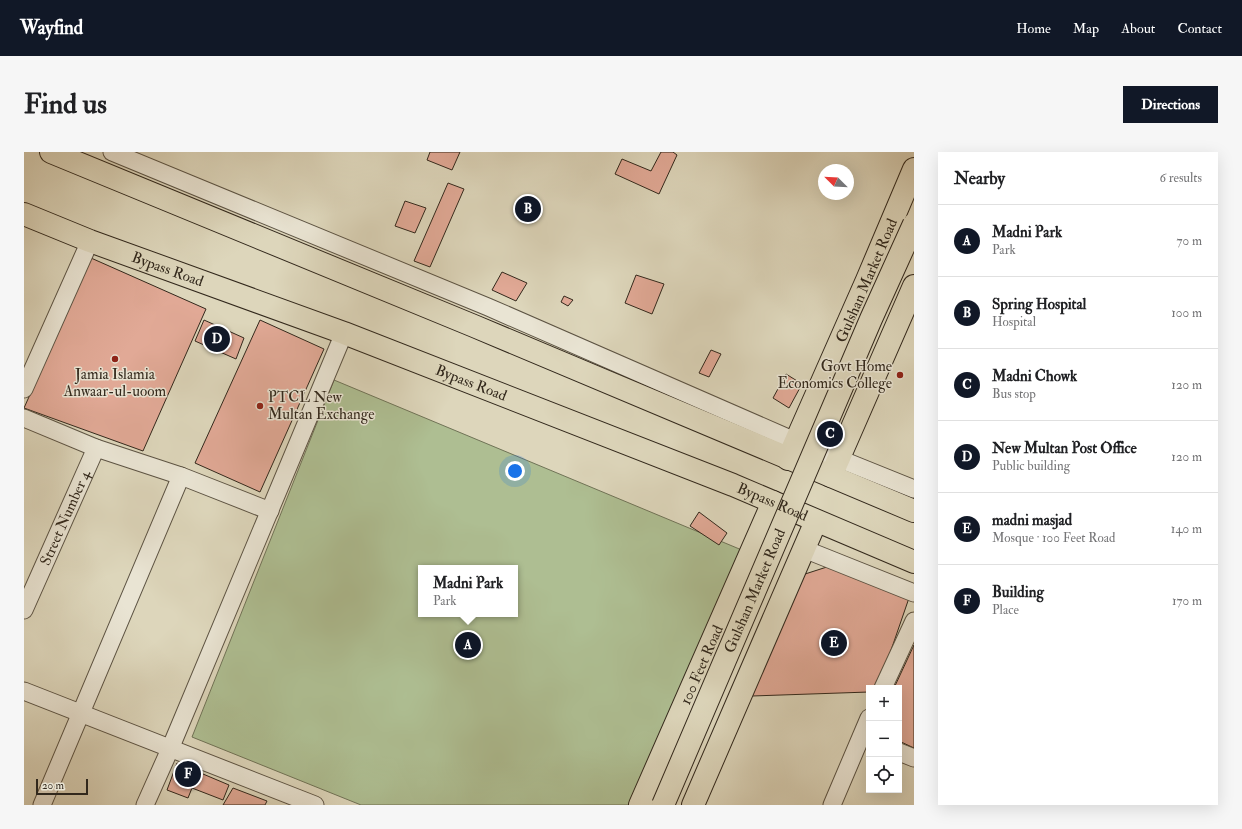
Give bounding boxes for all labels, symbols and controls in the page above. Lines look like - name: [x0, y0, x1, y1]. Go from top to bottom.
- text: Wayfind: [20, 16, 83, 40]
- text: Home: [1016, 20, 1051, 37]
- text: Map: [1073, 20, 1099, 37]
- text: About: [1121, 20, 1155, 37]
- text: Contact: [1177, 20, 1222, 37]
- button: Directions: [1123, 86, 1218, 123]
- text: Find us: [24, 87, 107, 122]
- north arrow: [818, 164, 854, 200]
- text: Nearby: [954, 168, 1005, 189]
- text: 6 results: [1159, 170, 1202, 186]
- pin: B: [515, 194, 541, 224]
- street label: Gulshan Market Road: [831, 215, 902, 345]
- text: Madni Park: [992, 223, 1062, 242]
- text: A: [963, 233, 971, 249]
- text: 70 m: [1177, 233, 1202, 249]
- text: Park: [992, 242, 1016, 258]
- street label: Bypass Road: [129, 247, 207, 291]
- text: Spring Hospital: [992, 295, 1086, 314]
- text: B: [963, 305, 971, 321]
- text: 100 m: [1171, 305, 1202, 321]
- text: Hospital: [992, 314, 1036, 330]
- pin: D: [204, 324, 230, 354]
- marker: Jamia Islamia Anwaar-ul-uoom: [110, 354, 120, 364]
- place label: Govt Home Economics College: [777, 357, 892, 393]
- street label: Bypass Road: [433, 360, 510, 405]
- place label: Jamia Islamia Anwaar-ul-uoom: [63, 365, 167, 401]
- text: Madni Chowk: [992, 367, 1077, 386]
- marker: Govt Home Economics College: [895, 370, 905, 380]
- text: C: [962, 377, 972, 393]
- text: 120 m: [1171, 377, 1202, 393]
- text: Bus stop: [992, 386, 1036, 402]
- place label: PTCL New Multan Exchange: [268, 388, 375, 424]
- marker: PTCL New Multan Exchange: [255, 401, 265, 411]
- pin: C: [817, 419, 843, 449]
- text: New Multan Post Office: [992, 439, 1137, 458]
- text: D: [962, 449, 972, 465]
- text: 120 m: [1171, 449, 1202, 465]
- text: Public building: [992, 458, 1070, 474]
- your location: [505, 461, 525, 481]
- street label: Street Number 4: [36, 466, 95, 568]
- street label: Bypass Road: [734, 478, 811, 525]
- text: madni masjad: [992, 511, 1072, 530]
- text: E: [962, 521, 972, 537]
- text: 140 m: [1171, 521, 1202, 537]
- street label: Gulshan Market Road: [720, 525, 790, 656]
- text: Mosque · 100 Feet Road: [992, 530, 1115, 546]
- popup: [418, 565, 518, 617]
- text: Madni Park: [433, 574, 503, 593]
- text: Building: [992, 583, 1044, 602]
- text: Park: [433, 593, 457, 609]
- text: F: [963, 593, 971, 609]
- text: 170 m: [1172, 593, 1202, 609]
- text: Place: [992, 602, 1019, 618]
- street label: 100 Feet Road: [676, 622, 727, 708]
- pin: E: [821, 628, 847, 658]
- pin: A: [455, 630, 481, 660]
- map controls: [866, 685, 902, 793]
- button: +: [866, 685, 902, 721]
- button: −: [866, 721, 902, 757]
- button: locate: [866, 757, 902, 793]
- pin: F: [175, 759, 201, 789]
- scale bar: [36, 777, 88, 796]
- text: 20 m: [42, 779, 64, 792]

